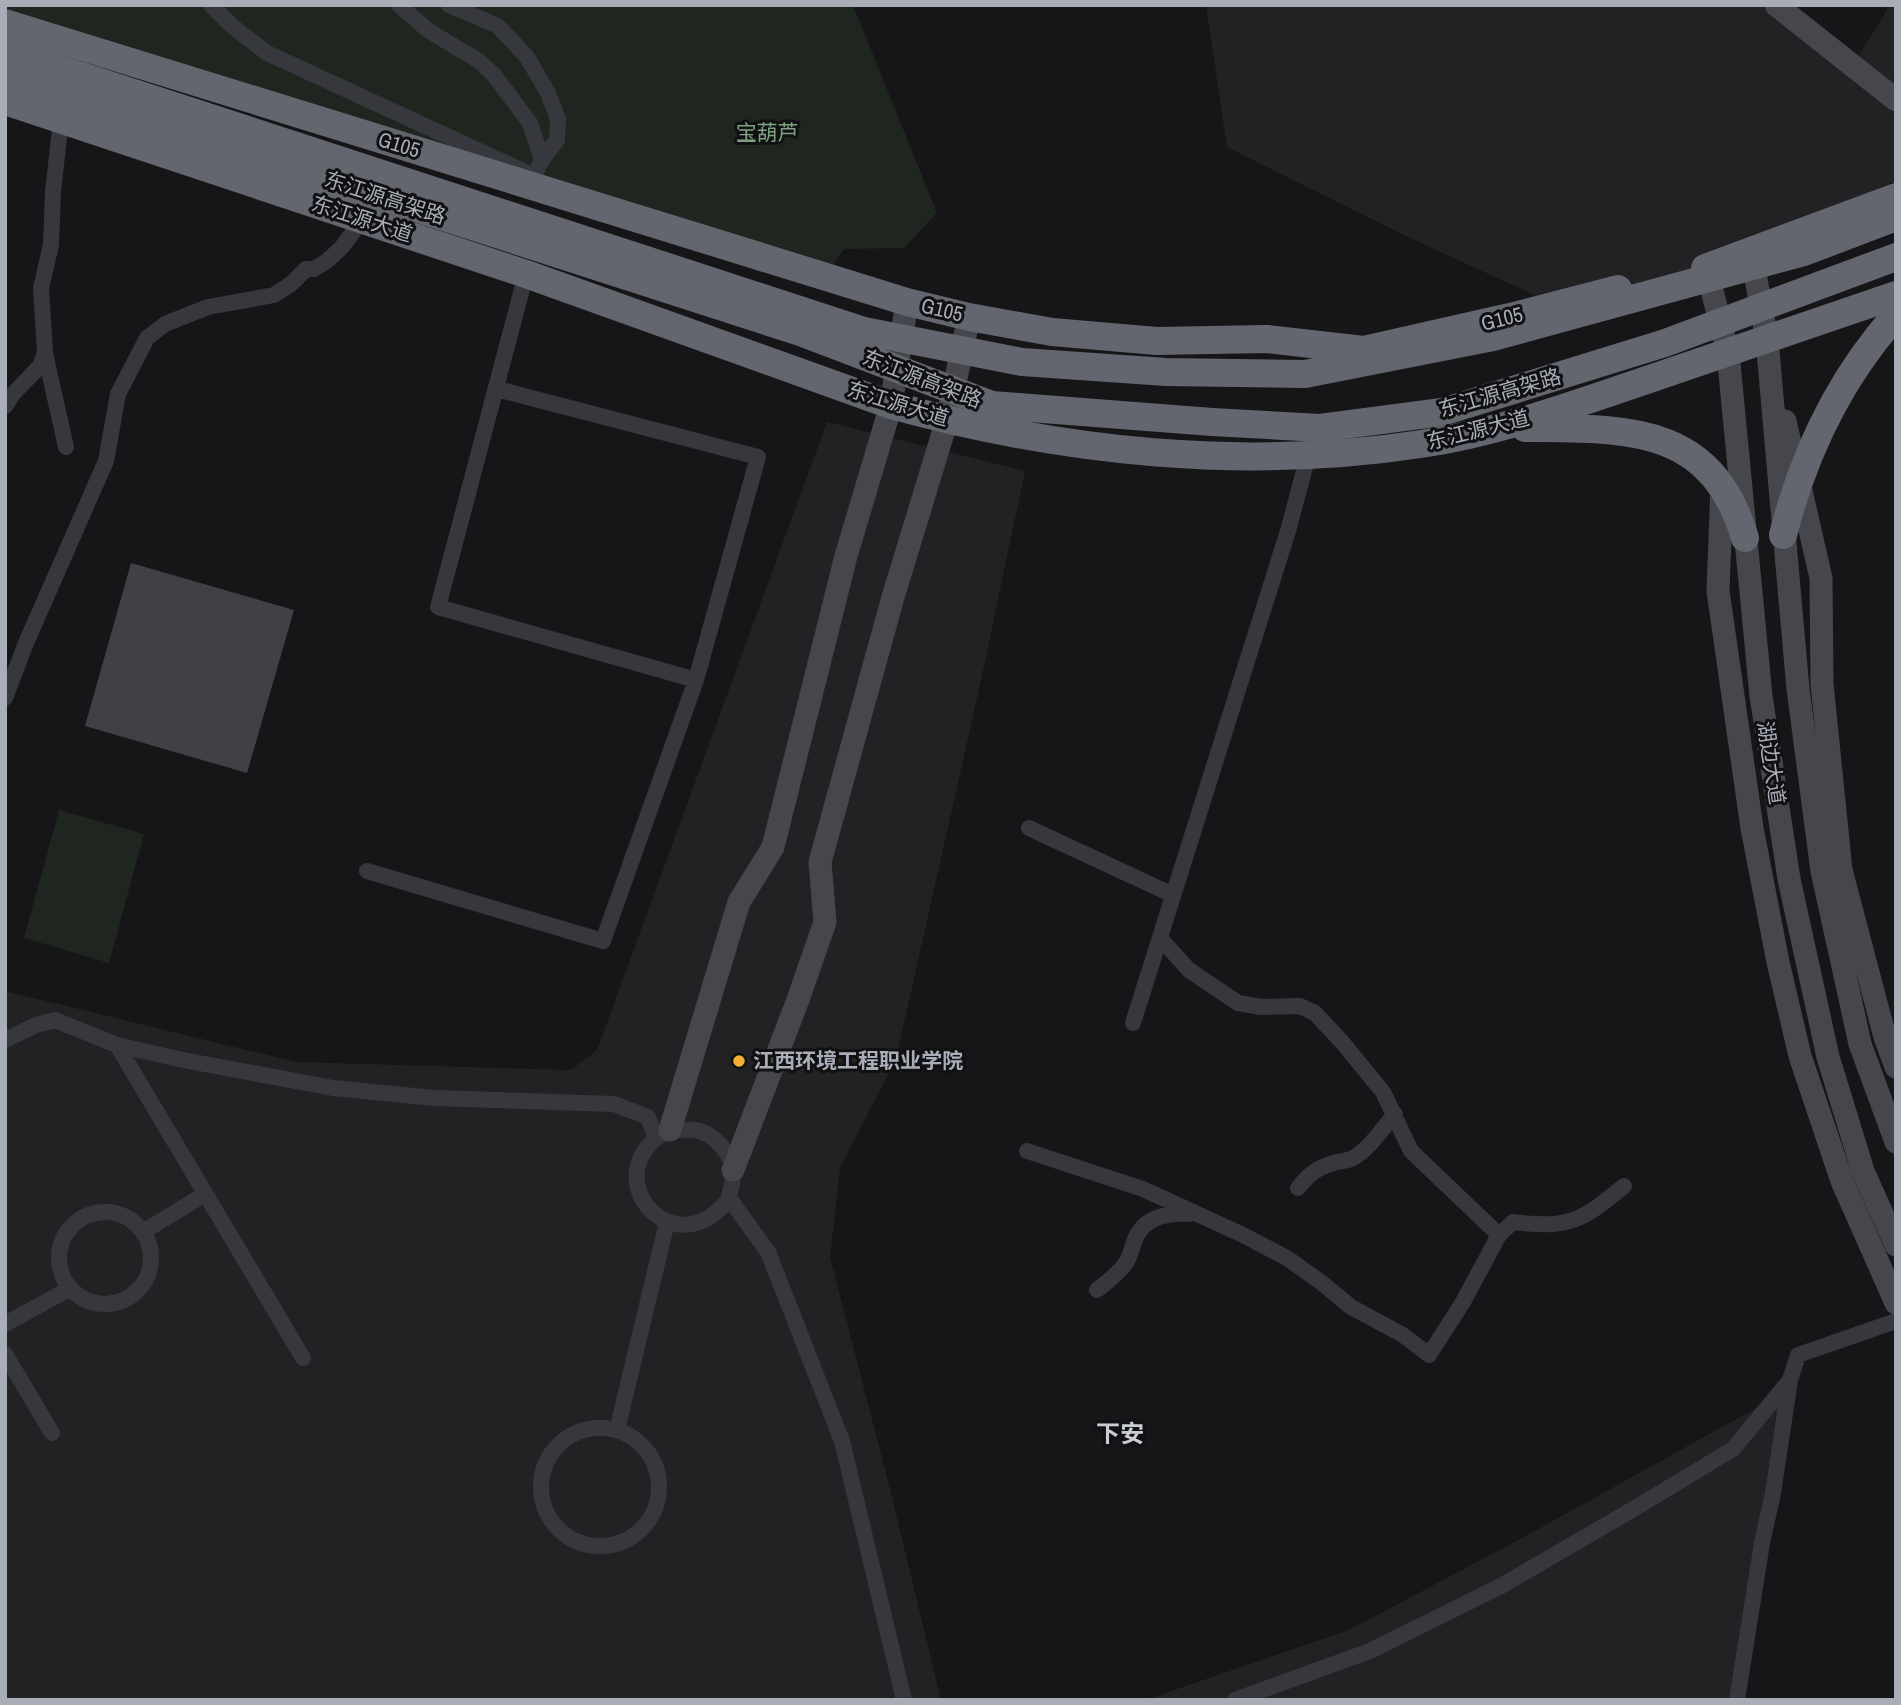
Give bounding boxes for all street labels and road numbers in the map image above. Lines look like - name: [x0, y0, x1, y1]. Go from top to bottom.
- street label: G105: [375, 124, 424, 165]
- street label: 东江源高架路: [321, 164, 450, 231]
- street label: 东江源大道: [308, 189, 417, 249]
- street label: G105: [918, 291, 966, 328]
- street label: G105: [1478, 299, 1526, 338]
- street label: 东江源高架路: [858, 342, 986, 415]
- street label: 东江源高架路: [1435, 361, 1564, 424]
- street label: 东江源大道: [844, 374, 953, 433]
- street label: 东江源大道: [1423, 403, 1532, 456]
- street label: 湖边大道: [1751, 719, 1792, 807]

